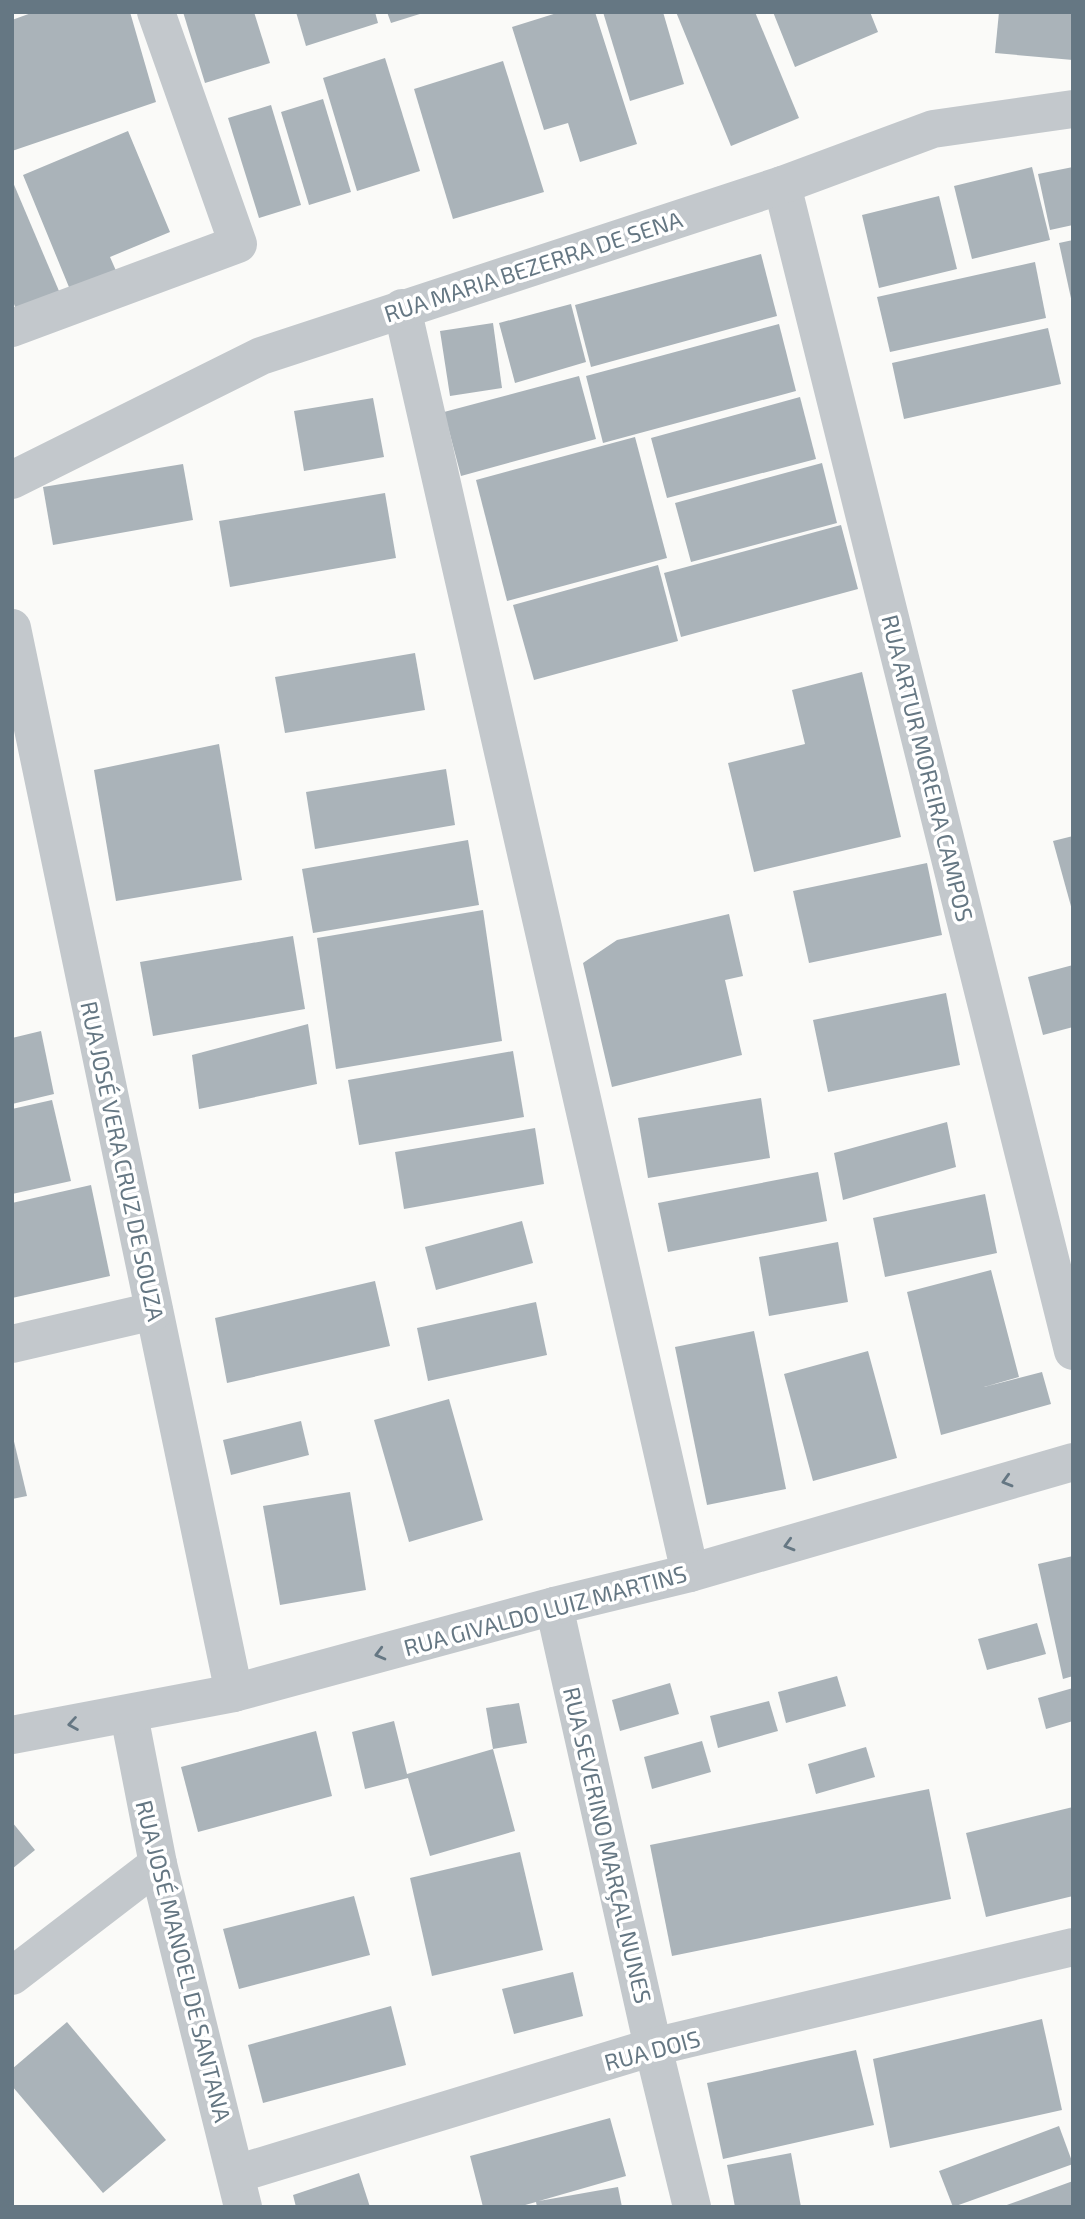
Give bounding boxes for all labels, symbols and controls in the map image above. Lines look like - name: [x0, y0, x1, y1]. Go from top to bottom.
- street label: RUA MARIA BEZERRA DE SENA: [380, 204, 686, 327]
- street label: RUA ARTUR MOREIRA CAMPOS: [876, 612, 980, 924]
- street label: RUA JOSÉ VERA CRUZ DE SOUZA: [75, 998, 171, 1324]
- one-way arrow: [1001, 1473, 1013, 1487]
- one-way arrow: [783, 1536, 795, 1551]
- street label: RUA GIVALDO LUIZ MARTINS: [400, 1559, 690, 1661]
- one-way arrow: [374, 1645, 386, 1660]
- street label: RUA SEVERINO MARÇAL NUNES: [557, 1684, 658, 2006]
- one-way arrow: [67, 1716, 79, 1731]
- street label: RUA JOSÉ MANOEL DE SANTANA: [130, 1797, 238, 2126]
- street label: RUA DOIS: [601, 2024, 703, 2076]

